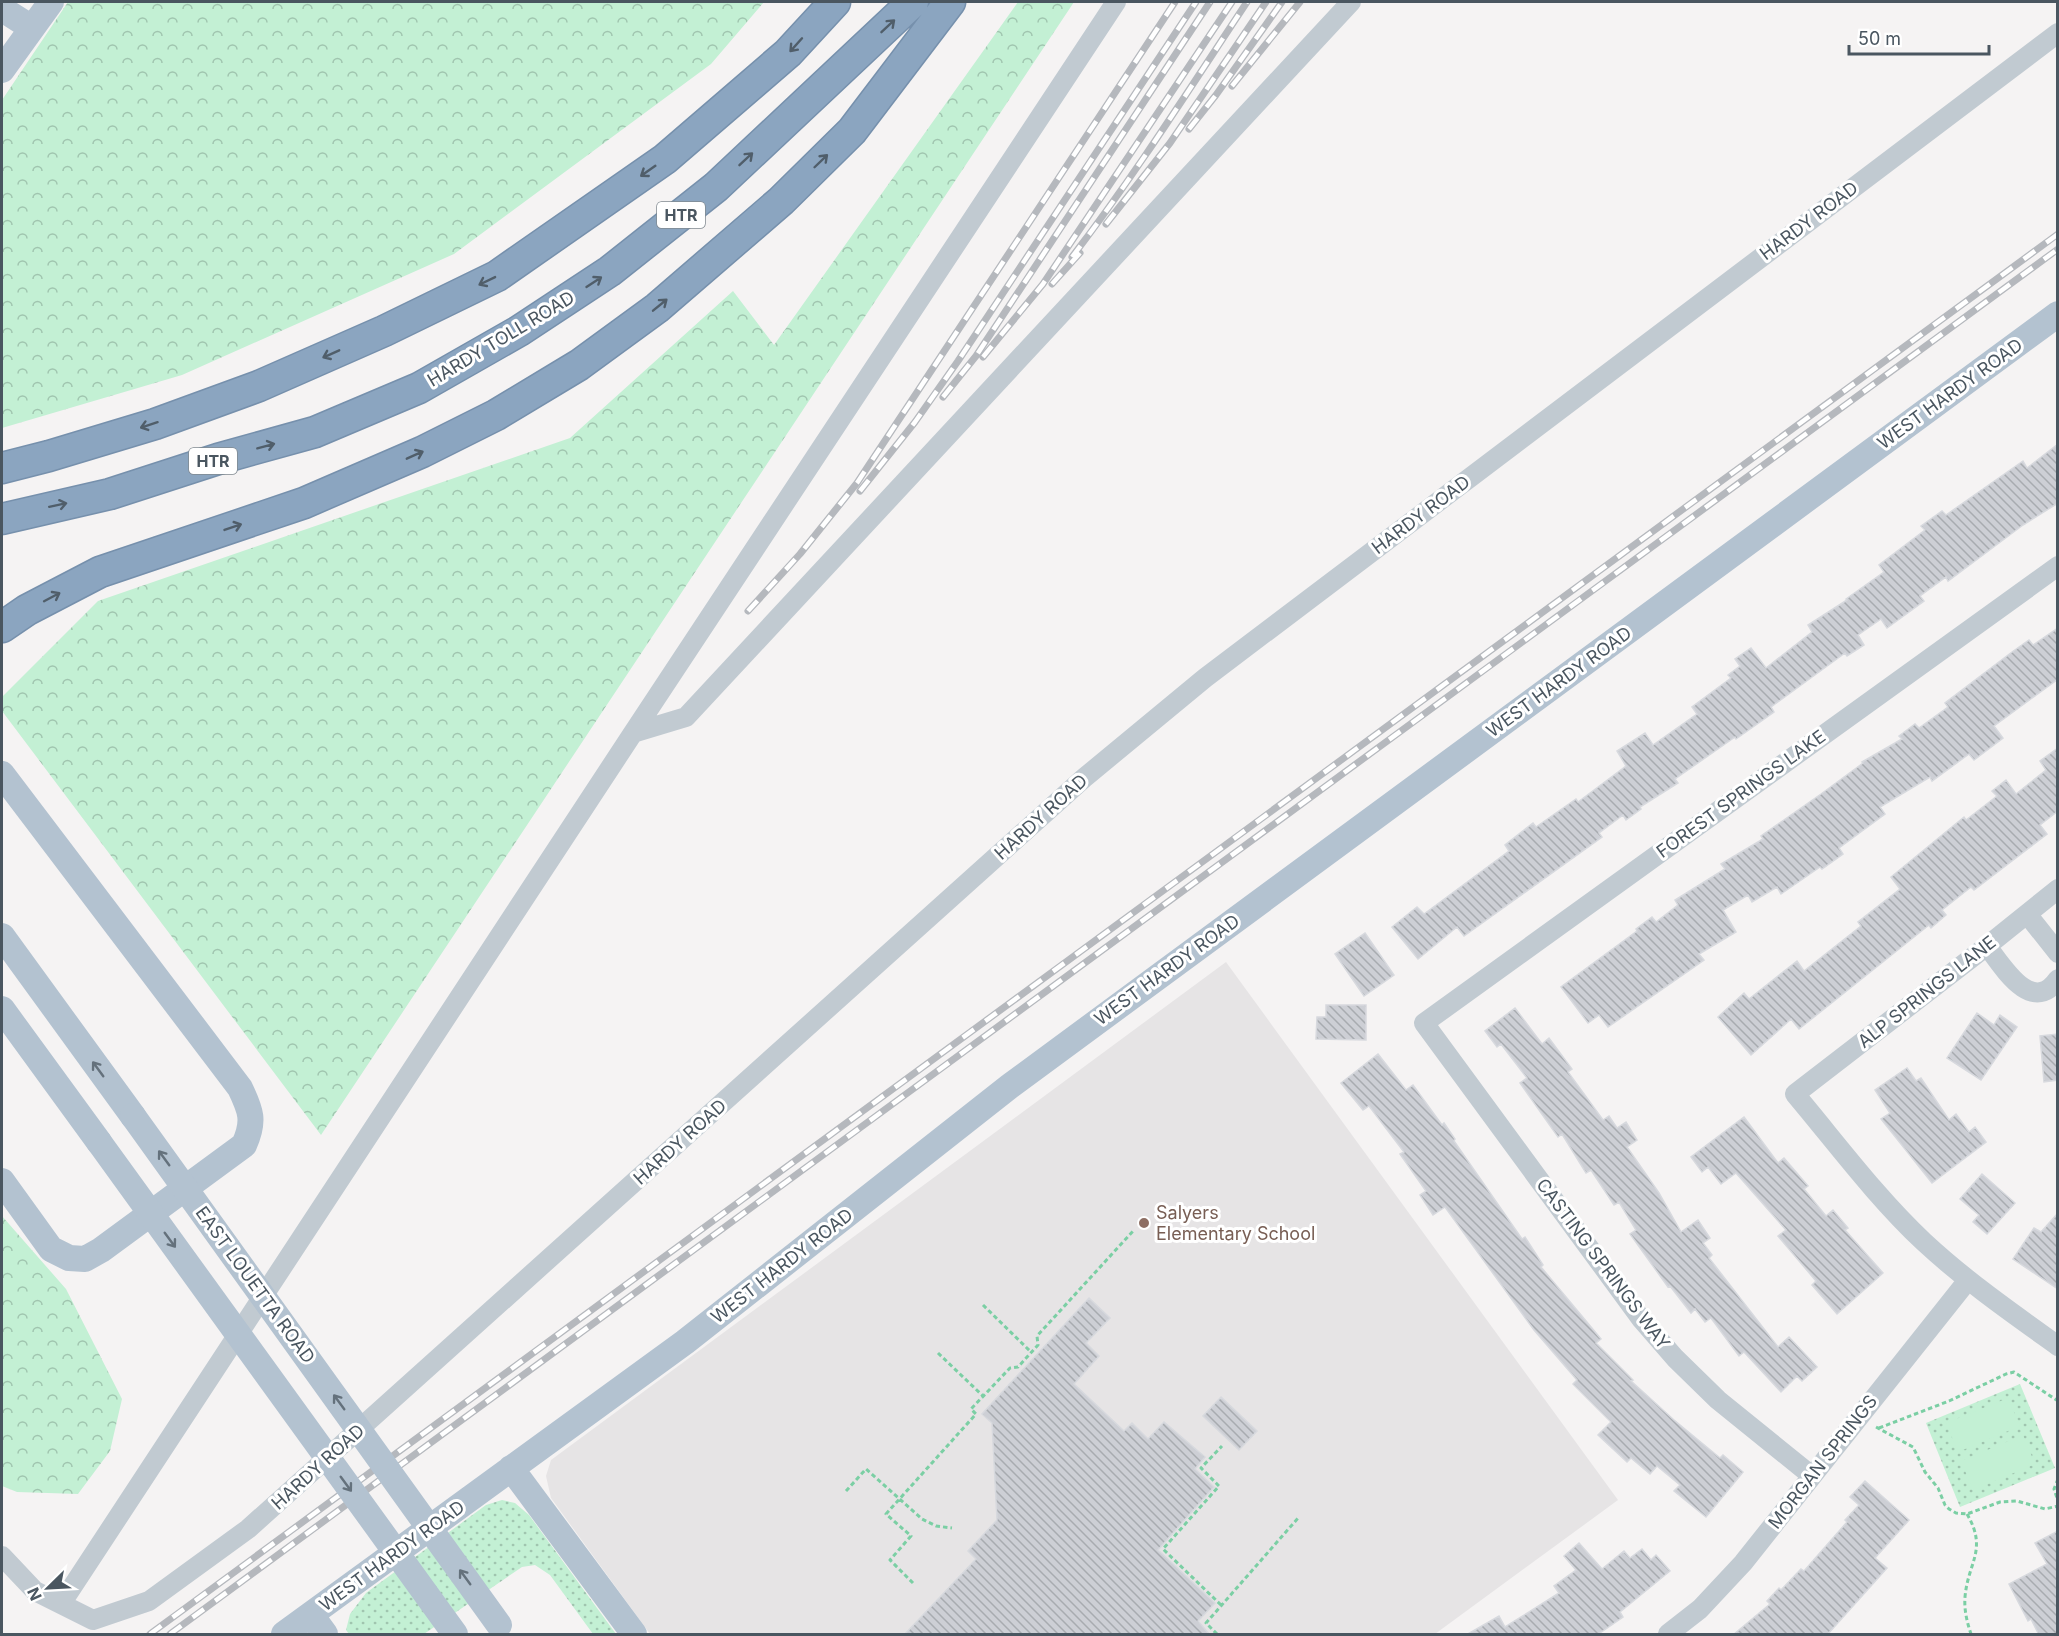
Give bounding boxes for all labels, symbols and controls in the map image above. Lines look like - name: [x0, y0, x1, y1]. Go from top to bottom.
- scale bar: [1849, 18, 1988, 56]
- one-way arrow: [880, 19, 895, 33]
- text: 50 m: [1858, 28, 1901, 49]
- one-way arrow: [789, 37, 803, 52]
- one-way arrow: [738, 152, 753, 166]
- one-way arrow: [814, 154, 829, 169]
- one-way arrow: [640, 165, 656, 177]
- street label: HARDY ROAD: [1756, 177, 1862, 264]
- road number: HTR: [657, 202, 705, 228]
- one-way arrow: [586, 275, 603, 288]
- one-way arrow: [478, 276, 496, 288]
- street label: HARDY TOLL ROAD: [424, 286, 578, 391]
- one-way arrow: [652, 298, 667, 312]
- street label: WEST HARDY ROAD: [1873, 334, 2026, 453]
- one-way arrow: [322, 349, 340, 361]
- one-way arrow: [140, 421, 159, 432]
- one-way arrow: [256, 440, 275, 451]
- road number: HTR: [189, 448, 237, 474]
- one-way arrow: [405, 449, 423, 461]
- street label: HARDY ROAD: [1368, 471, 1474, 558]
- one-way arrow: [48, 498, 67, 510]
- one-way arrow: [223, 521, 242, 532]
- one-way arrow: [43, 591, 60, 603]
- street label: WEST HARDY ROAD: [1482, 622, 1635, 741]
- street label: FOREST SPRINGS LAKE: [1652, 725, 1829, 862]
- street label: HARDY ROAD: [990, 770, 1091, 864]
- street label: WEST HARDY ROAD: [1090, 910, 1243, 1029]
- street label: ALP SPRINGS LANE: [1854, 931, 2000, 1052]
- one-way arrow: [92, 1061, 105, 1077]
- street label: HARDY ROAD: [629, 1095, 730, 1189]
- one-way arrow: [157, 1151, 170, 1167]
- street label: CASTING SPRINGS WAY: [1532, 1174, 1674, 1353]
- street label: EAST LOUETTA ROAD: [192, 1202, 319, 1367]
- place label: Salyers Elementary School: [1156, 1202, 1315, 1244]
- street label: WEST HARDY ROAD: [707, 1204, 857, 1327]
- marker: Salyers Elementary School: [1137, 1216, 1151, 1230]
- one-way arrow: [164, 1232, 176, 1248]
- street label: MORGAN SPRINGS: [1764, 1391, 1881, 1533]
- one-way arrow: [333, 1394, 345, 1410]
- street label: HARDY ROAD: [267, 1420, 368, 1514]
- one-way arrow: [339, 1475, 352, 1491]
- street label: WEST HARDY ROAD: [315, 1496, 468, 1615]
- north arrow: [18, 1558, 78, 1618]
- one-way arrow: [459, 1570, 471, 1586]
- text: N: [23, 1584, 46, 1604]

